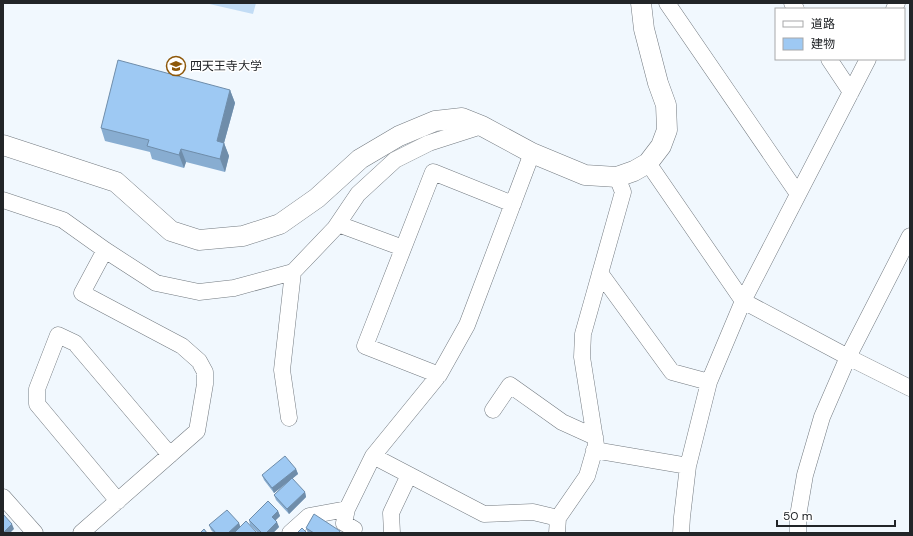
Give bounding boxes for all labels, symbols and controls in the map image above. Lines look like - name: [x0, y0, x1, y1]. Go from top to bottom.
- legend: [775, 8, 905, 60]
- text: 道路: [811, 16, 835, 32]
- text: 建物: [811, 36, 835, 52]
- school or university icon: 四天王寺大学: [165, 55, 187, 77]
- place label: 四天王寺大学: [190, 58, 262, 74]
- scale bar: [777, 502, 895, 528]
- text: 50 m: [783, 508, 812, 524]

